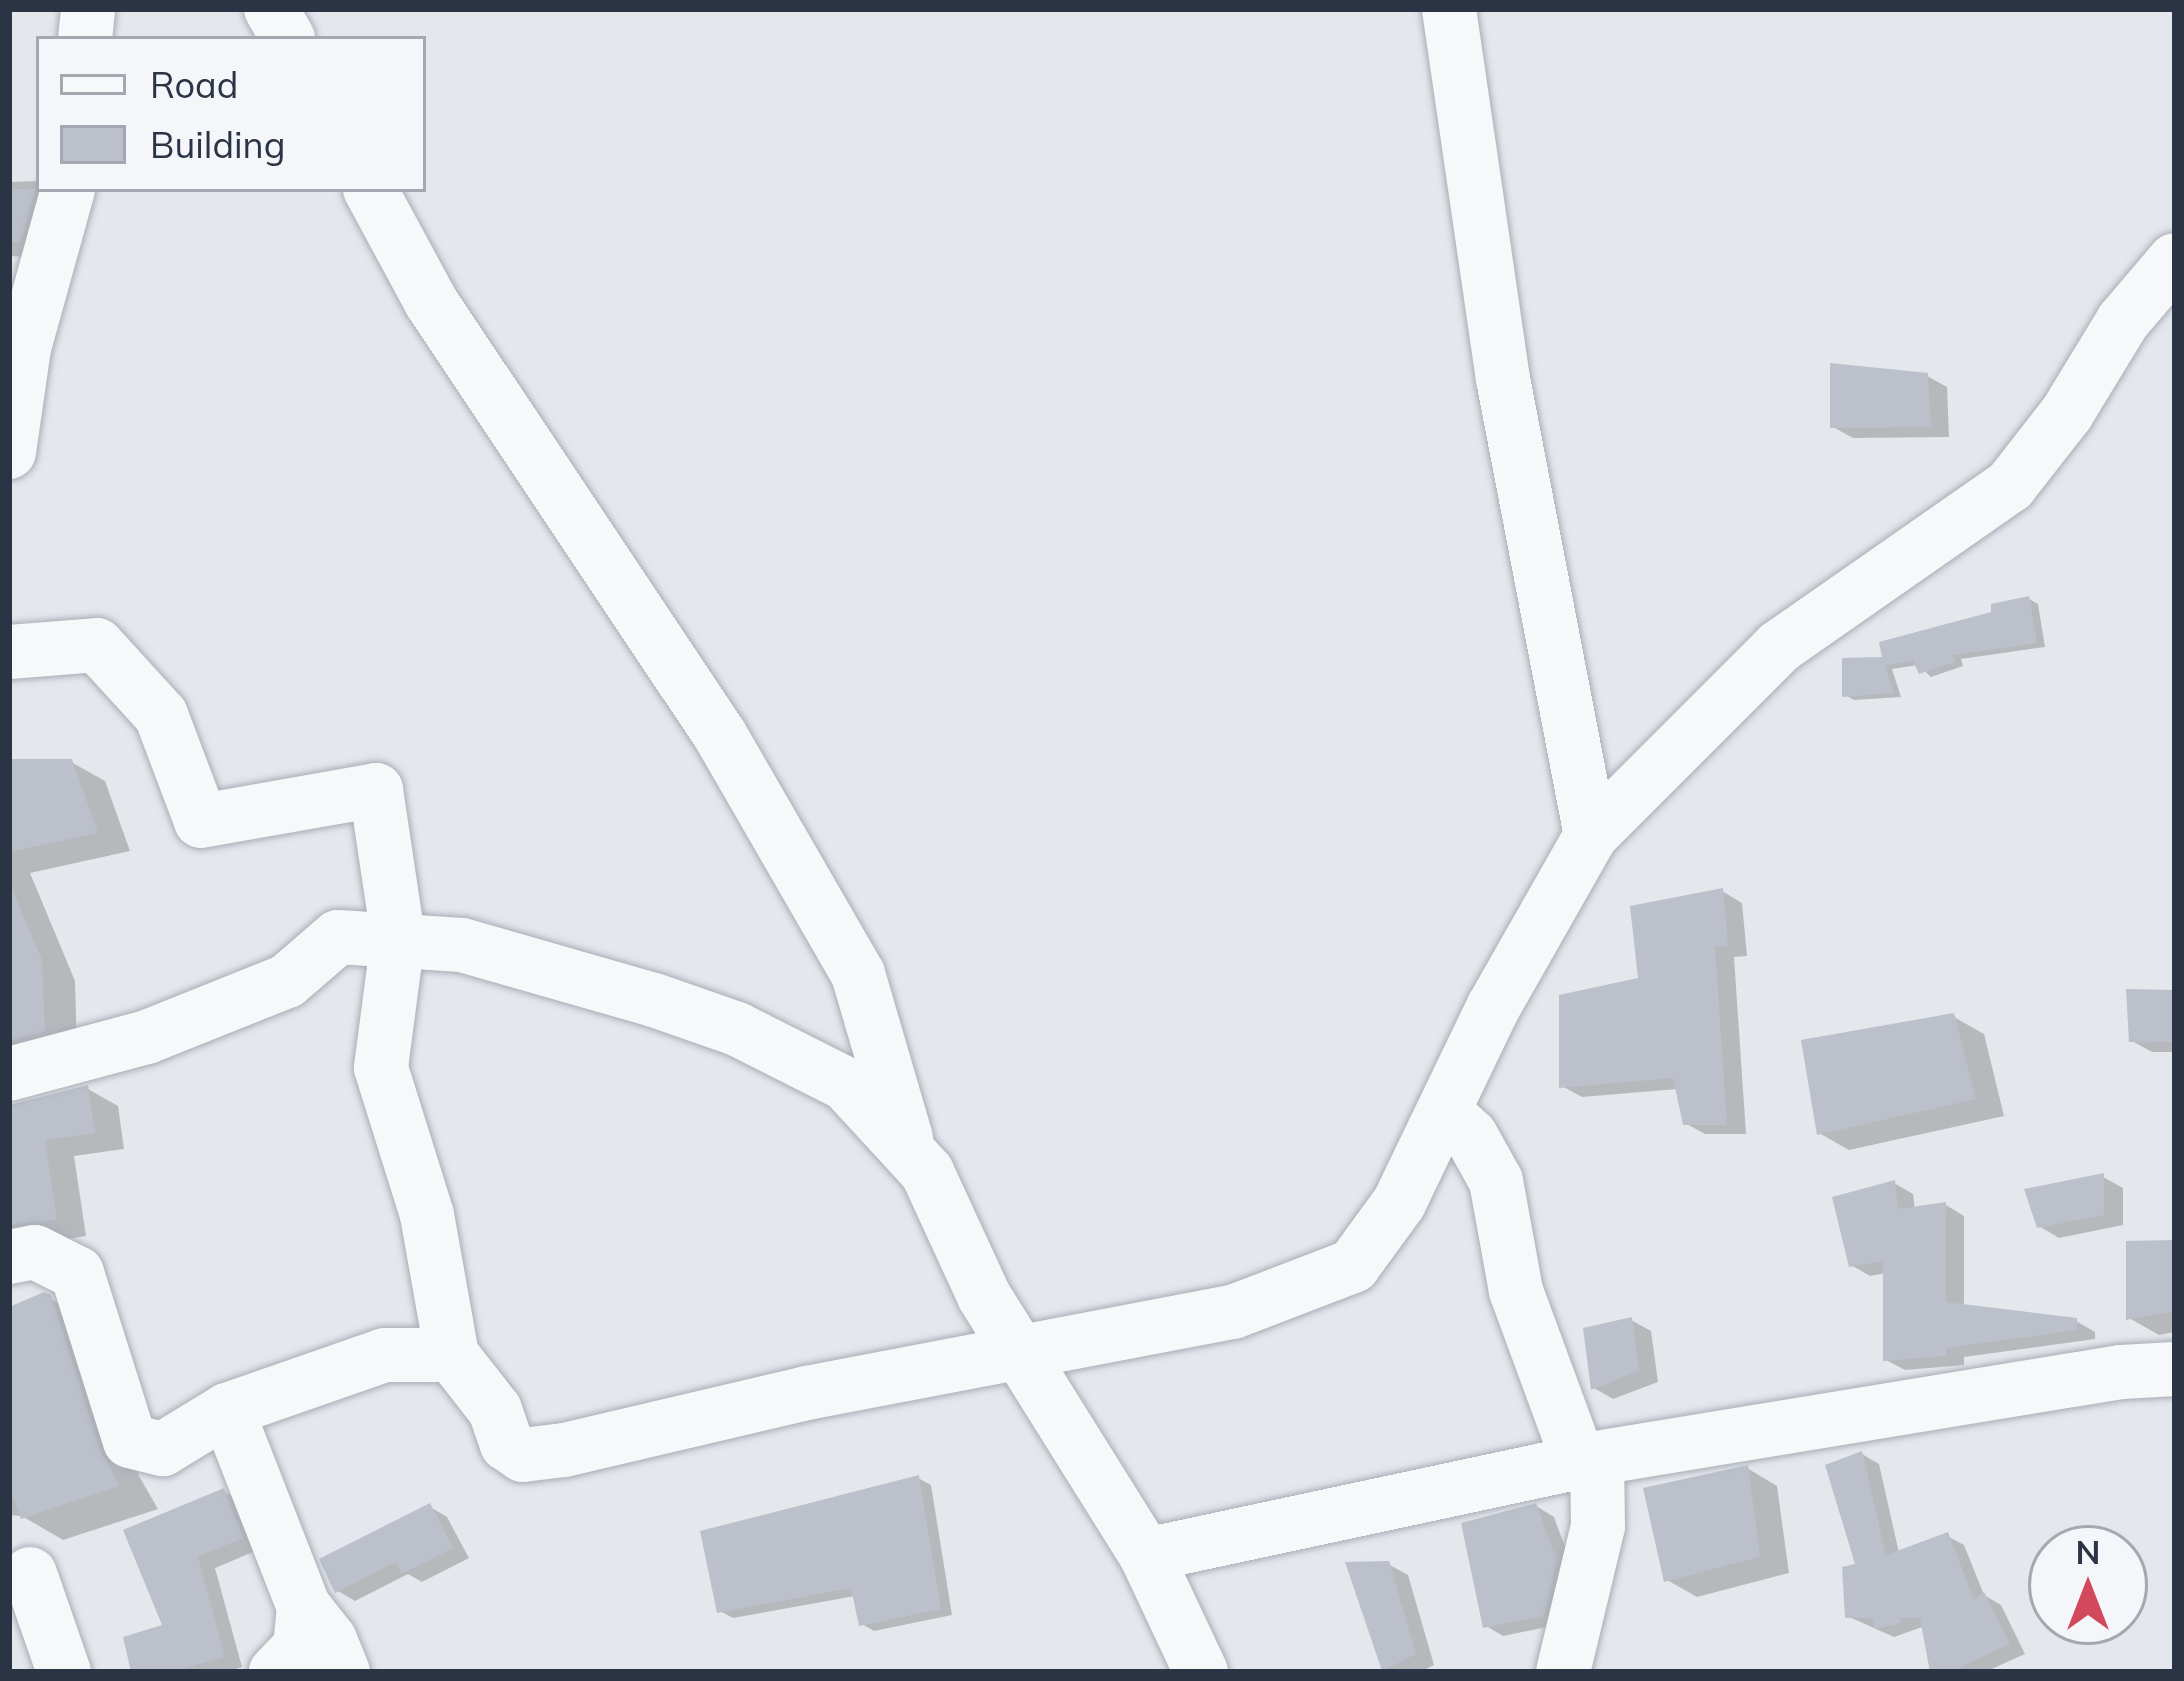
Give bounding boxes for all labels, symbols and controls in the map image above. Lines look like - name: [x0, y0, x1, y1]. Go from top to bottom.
- legend: [36, 36, 426, 192]
- text: Road: [150, 62, 238, 107]
- text: Building: [150, 122, 285, 167]
- north arrow: [2028, 1525, 2148, 1645]
- text: N: [2076, 1531, 2100, 1572]

